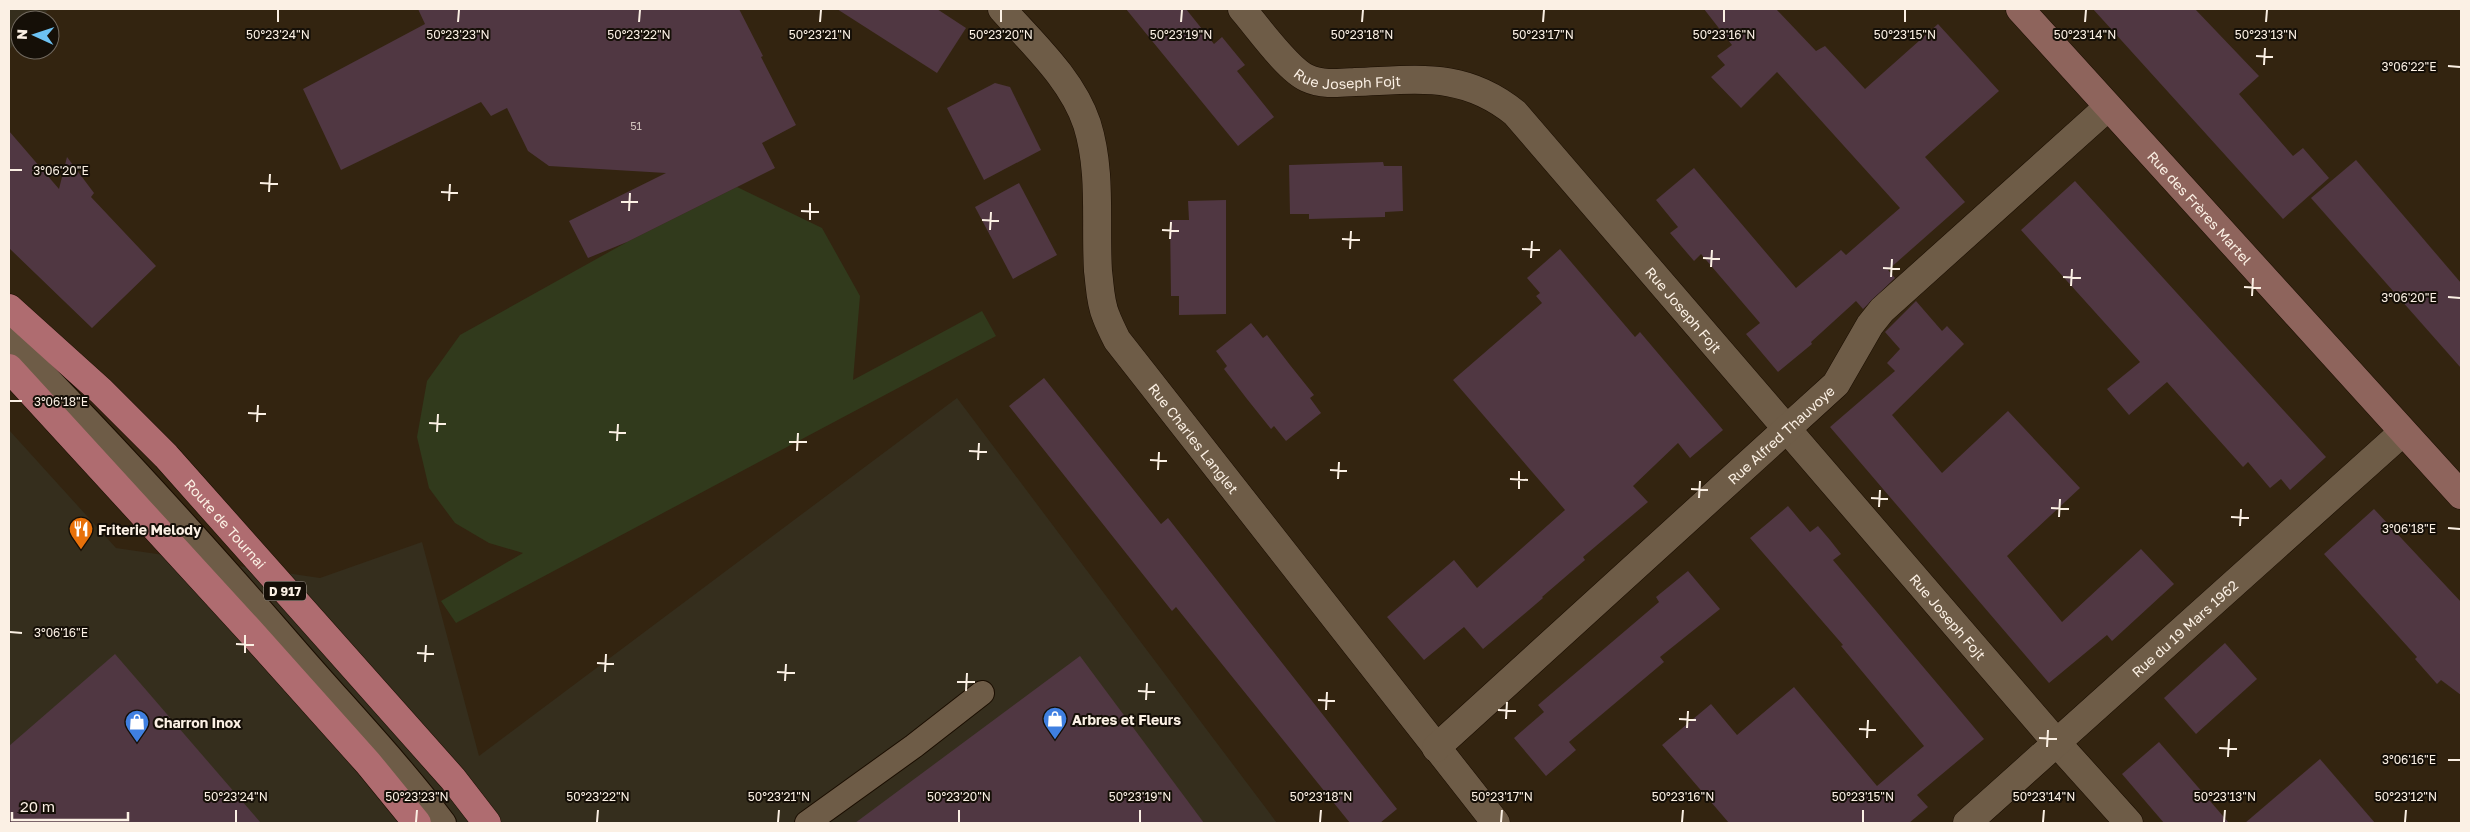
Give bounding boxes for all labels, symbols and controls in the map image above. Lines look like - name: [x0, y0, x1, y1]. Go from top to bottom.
- north arrow: [10, 10, 60, 60]
- text: 50°23'24"N: [246, 27, 310, 42]
- text: 50°23'23"N: [426, 27, 490, 42]
- text: 50°23'22"N: [607, 27, 671, 42]
- text: 50°23'21"N: [789, 27, 851, 42]
- text: 50°23'20"N: [969, 27, 1033, 42]
- text: 50°23'19"N: [1150, 27, 1212, 42]
- text: 50°23'18"N: [1331, 27, 1393, 42]
- text: 50°23'17"N: [1512, 27, 1574, 42]
- text: 50°23'16"N: [1693, 27, 1755, 42]
- text: 50°23'15"N: [1874, 27, 1936, 42]
- text: 50°23'14"N: [2054, 27, 2116, 42]
- text: 50°23'13"N: [2235, 27, 2297, 42]
- text: N: [13, 29, 30, 40]
- text: 3°06'22"E: [2382, 59, 2436, 74]
- street label: Rue Joseph Fojt: [1291, 64, 1401, 92]
- house number: 51: [630, 119, 642, 132]
- street label: Rue des Frères Martel: [2144, 147, 2256, 268]
- text: 3°06'20"E: [33, 163, 89, 178]
- street label: Rue Joseph Fojt: [1642, 263, 1726, 356]
- text: 3°06'20"E: [2381, 290, 2437, 305]
- street label: Rue Charles Langlet: [1145, 379, 1243, 497]
- street label: Rue Alfred Thauvoye: [1724, 381, 1838, 487]
- text: 3°06'18"E: [34, 394, 88, 409]
- street label: Route de Tournai: [182, 475, 270, 572]
- restaurant icon: Friterie Melody: [68, 516, 94, 550]
- place label: Friterie Melody: [98, 521, 202, 538]
- text: 3°06'18"E: [2382, 521, 2436, 536]
- street label: Rue Joseph Fojt: [1907, 570, 1990, 663]
- street label: Rue du 19 Mars 1962: [2128, 576, 2241, 680]
- road number: D 917: [264, 582, 306, 600]
- text: 3°06'16"E: [34, 625, 88, 640]
- shop icon: Arbres et Fleurs: [1042, 706, 1068, 740]
- shop icon: Charron Inox: [124, 709, 150, 743]
- place label: Arbres et Fleurs: [1072, 711, 1181, 728]
- place label: Charron Inox: [154, 714, 241, 731]
- text: 3°06'16"E: [2382, 752, 2436, 767]
- text: 50°23'24"N: [204, 789, 268, 804]
- text: 50°23'23"N: [385, 789, 449, 804]
- text: 50°23'22"N: [566, 789, 630, 804]
- text: 50°23'21"N: [748, 789, 810, 804]
- text: 50°23'20"N: [927, 789, 991, 804]
- text: 50°23'19"N: [1109, 789, 1171, 804]
- text: 50°23'18"N: [1290, 789, 1352, 804]
- text: 50°23'17"N: [1471, 789, 1533, 804]
- text: 50°23'16"N: [1652, 789, 1714, 804]
- text: 50°23'15"N: [1832, 789, 1894, 804]
- text: 50°23'14"N: [2013, 789, 2075, 804]
- text: 50°23'13"N: [2194, 789, 2256, 804]
- text: 50°23'12"N: [2375, 789, 2437, 804]
- scale bar: [12, 790, 129, 822]
- text: 20 m: [20, 797, 55, 815]

